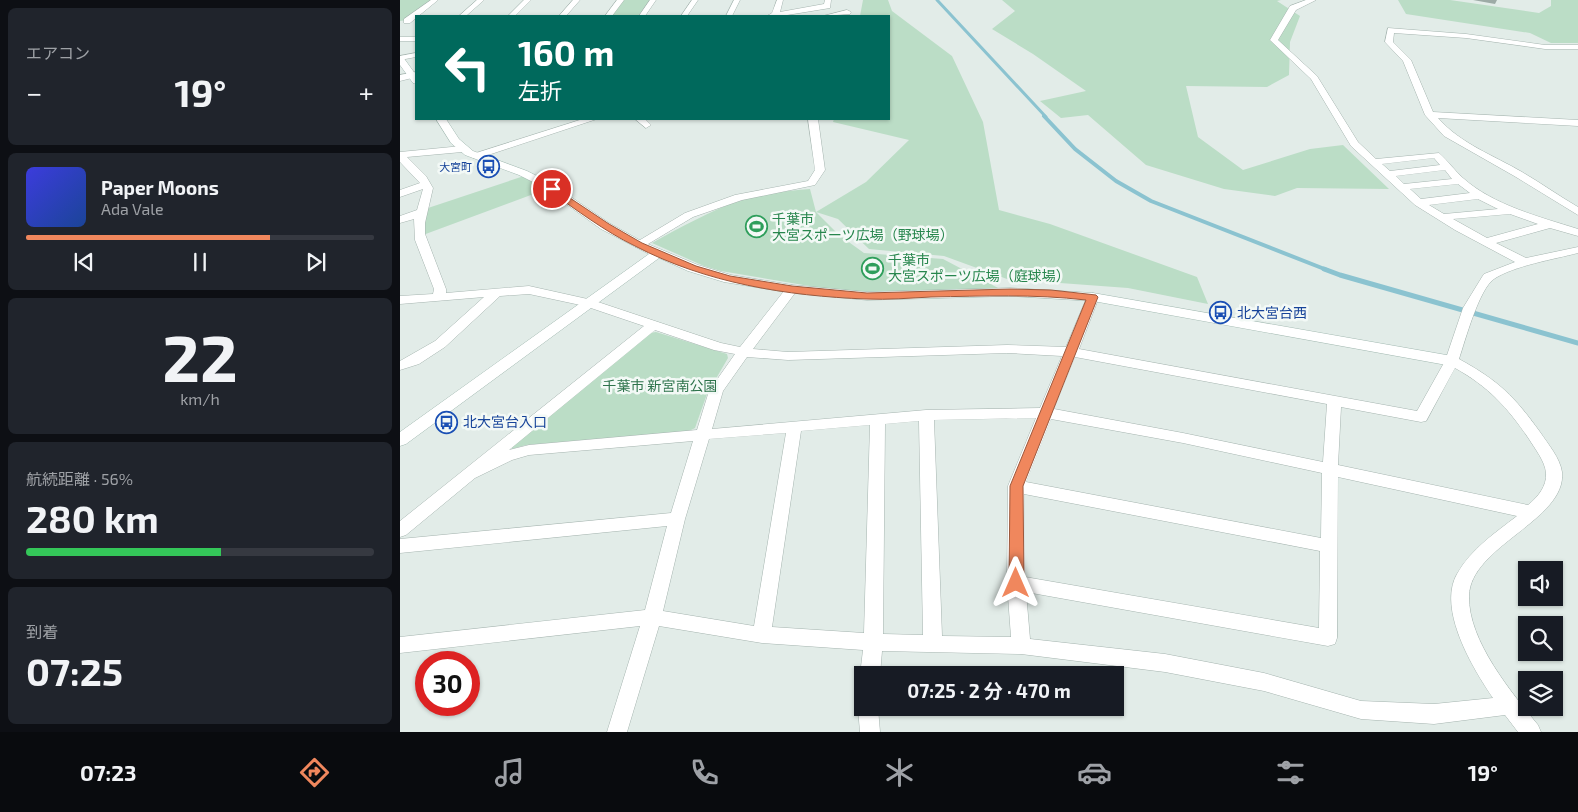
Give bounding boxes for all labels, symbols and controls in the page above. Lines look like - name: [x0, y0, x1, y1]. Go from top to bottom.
- text: 160 m: [518, 31, 614, 73]
- icon: left: [435, 35, 500, 100]
- text: エアコン: [26, 43, 90, 62]
- text: 19°: [175, 69, 226, 115]
- text: −: [26, 75, 42, 109]
- text: +: [359, 75, 374, 109]
- text: 左折: [518, 77, 562, 103]
- bus stop icon: 大宮町: [476, 155, 500, 179]
- place label: 大宮町: [439, 160, 472, 173]
- pin: [531, 168, 573, 210]
- icon: arrive: [538, 175, 566, 203]
- text: Paper Moons: [101, 176, 219, 199]
- text: Ada Vale: [101, 199, 164, 218]
- place label: 千葉市 大宮スポーツ広場（野球場）: [772, 210, 954, 243]
- sports icon: 千葉市 大宮スポーツ広場（野球場）: [744, 215, 768, 239]
- icon: previous: [70, 248, 98, 276]
- icon: pause: [186, 248, 214, 276]
- icon: next: [302, 248, 330, 276]
- place label: 千葉市 大宮スポーツ広場（庭球場）: [888, 251, 1070, 284]
- sports icon: 千葉市 大宮スポーツ広場（庭球場）: [860, 256, 884, 280]
- bus stop icon: 北大宮台西: [1209, 301, 1233, 325]
- place label: 北大宮台西: [1237, 304, 1307, 321]
- text: 22: [162, 317, 238, 395]
- park label: 千葉市 新宮南公園: [602, 377, 718, 394]
- text: km/h: [180, 389, 220, 408]
- bus stop icon: 北大宮台入口: [435, 410, 459, 434]
- place label: 北大宮台入口: [463, 413, 547, 430]
- text: 航続距離 · 56%: [26, 469, 133, 488]
- text: 280 km: [26, 495, 159, 541]
- position arrow: [989, 556, 1041, 608]
- map controls: [1518, 561, 1563, 716]
- button: sound: [1518, 561, 1563, 606]
- button: search: [1518, 616, 1563, 661]
- text: 到着: [26, 622, 58, 641]
- text: 07:25: [26, 648, 123, 694]
- speed limit sign: 30: [415, 651, 480, 716]
- button: layers: [1518, 671, 1563, 716]
- text: 07:25 · 2 分 · 470 m: [907, 679, 1071, 702]
- icon: directions: [297, 755, 332, 790]
- icon: music: [492, 755, 527, 790]
- icon: phone: [687, 755, 722, 790]
- icon: climate: [882, 755, 917, 790]
- icon: car: [1077, 755, 1112, 790]
- icon: filters: [1273, 755, 1308, 790]
- text: 07:23: [80, 759, 137, 785]
- text: 19°: [1468, 759, 1498, 785]

